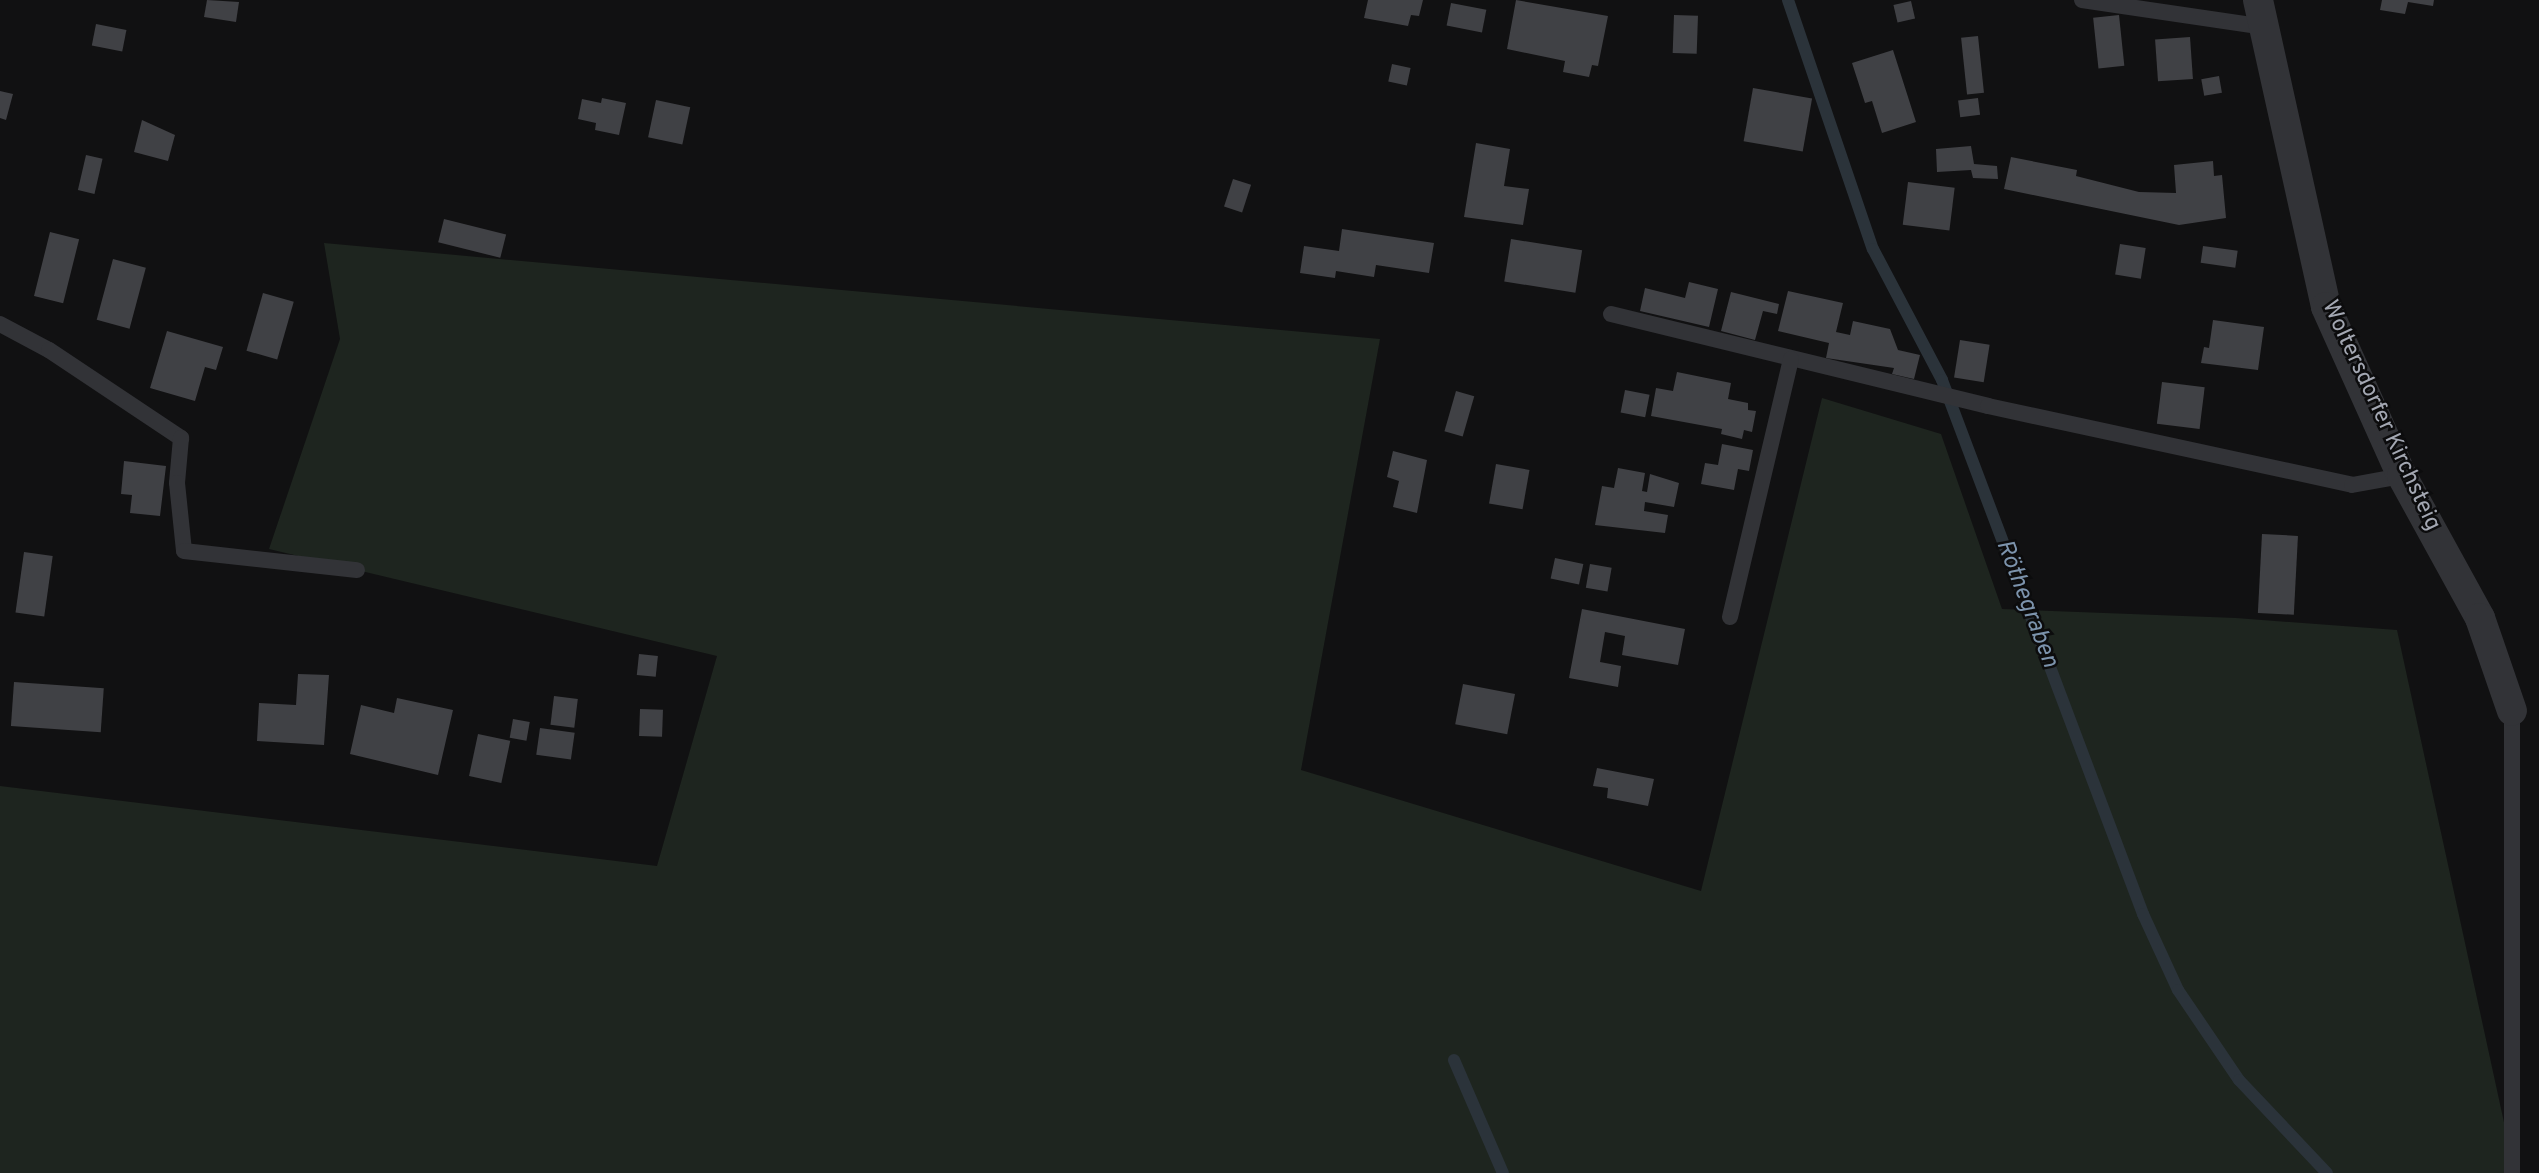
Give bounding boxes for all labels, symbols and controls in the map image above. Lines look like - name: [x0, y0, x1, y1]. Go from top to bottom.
- street label: Woltersdorfer Kirchsteig: [2314, 296, 2446, 536]
- water label: Röthegraben: [1988, 536, 2064, 672]

